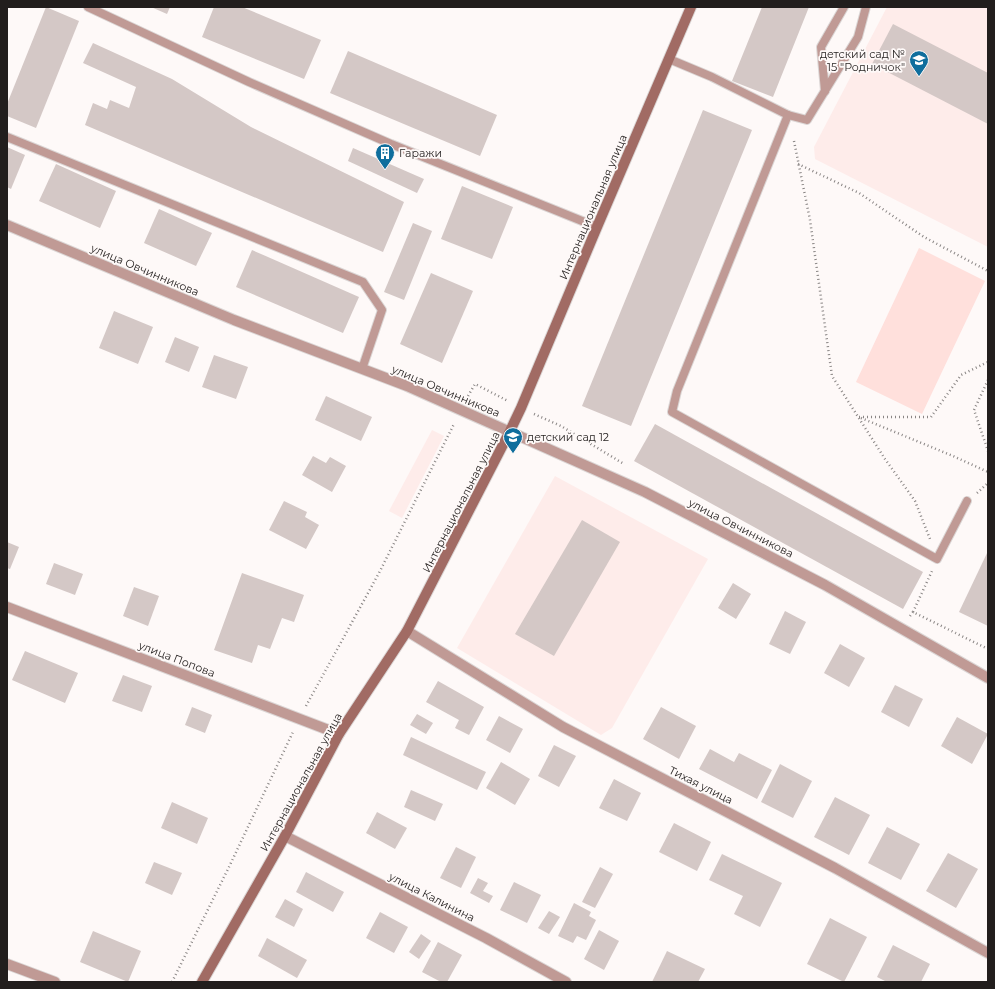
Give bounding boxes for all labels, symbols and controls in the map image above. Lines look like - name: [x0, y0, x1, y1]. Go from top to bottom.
- place label: детский сад № 15 "Родничок": [820, 47, 905, 74]
- school or university icon: детский сад № 15 "Родничок": [908, 49, 930, 77]
- street label: Интернациональная улица: [556, 132, 630, 282]
- building icon: Гаражи: [374, 142, 396, 170]
- place label: Гаражи: [399, 146, 442, 160]
- street label: улица Овчинникова: [88, 240, 201, 299]
- street label: улица Овчинникова: [389, 361, 502, 420]
- school or university icon: детский сад 12: [502, 426, 524, 454]
- street label: Интернациональная улица: [419, 429, 503, 575]
- place label: детский сад 12: [527, 430, 609, 444]
- street label: улица Овчинникова: [685, 495, 796, 561]
- street label: улица Попова: [136, 638, 217, 680]
- street label: Интернациональная улица: [257, 710, 345, 854]
- street label: Тихая улица: [667, 763, 735, 807]
- street label: улица Калинина: [386, 869, 477, 925]

